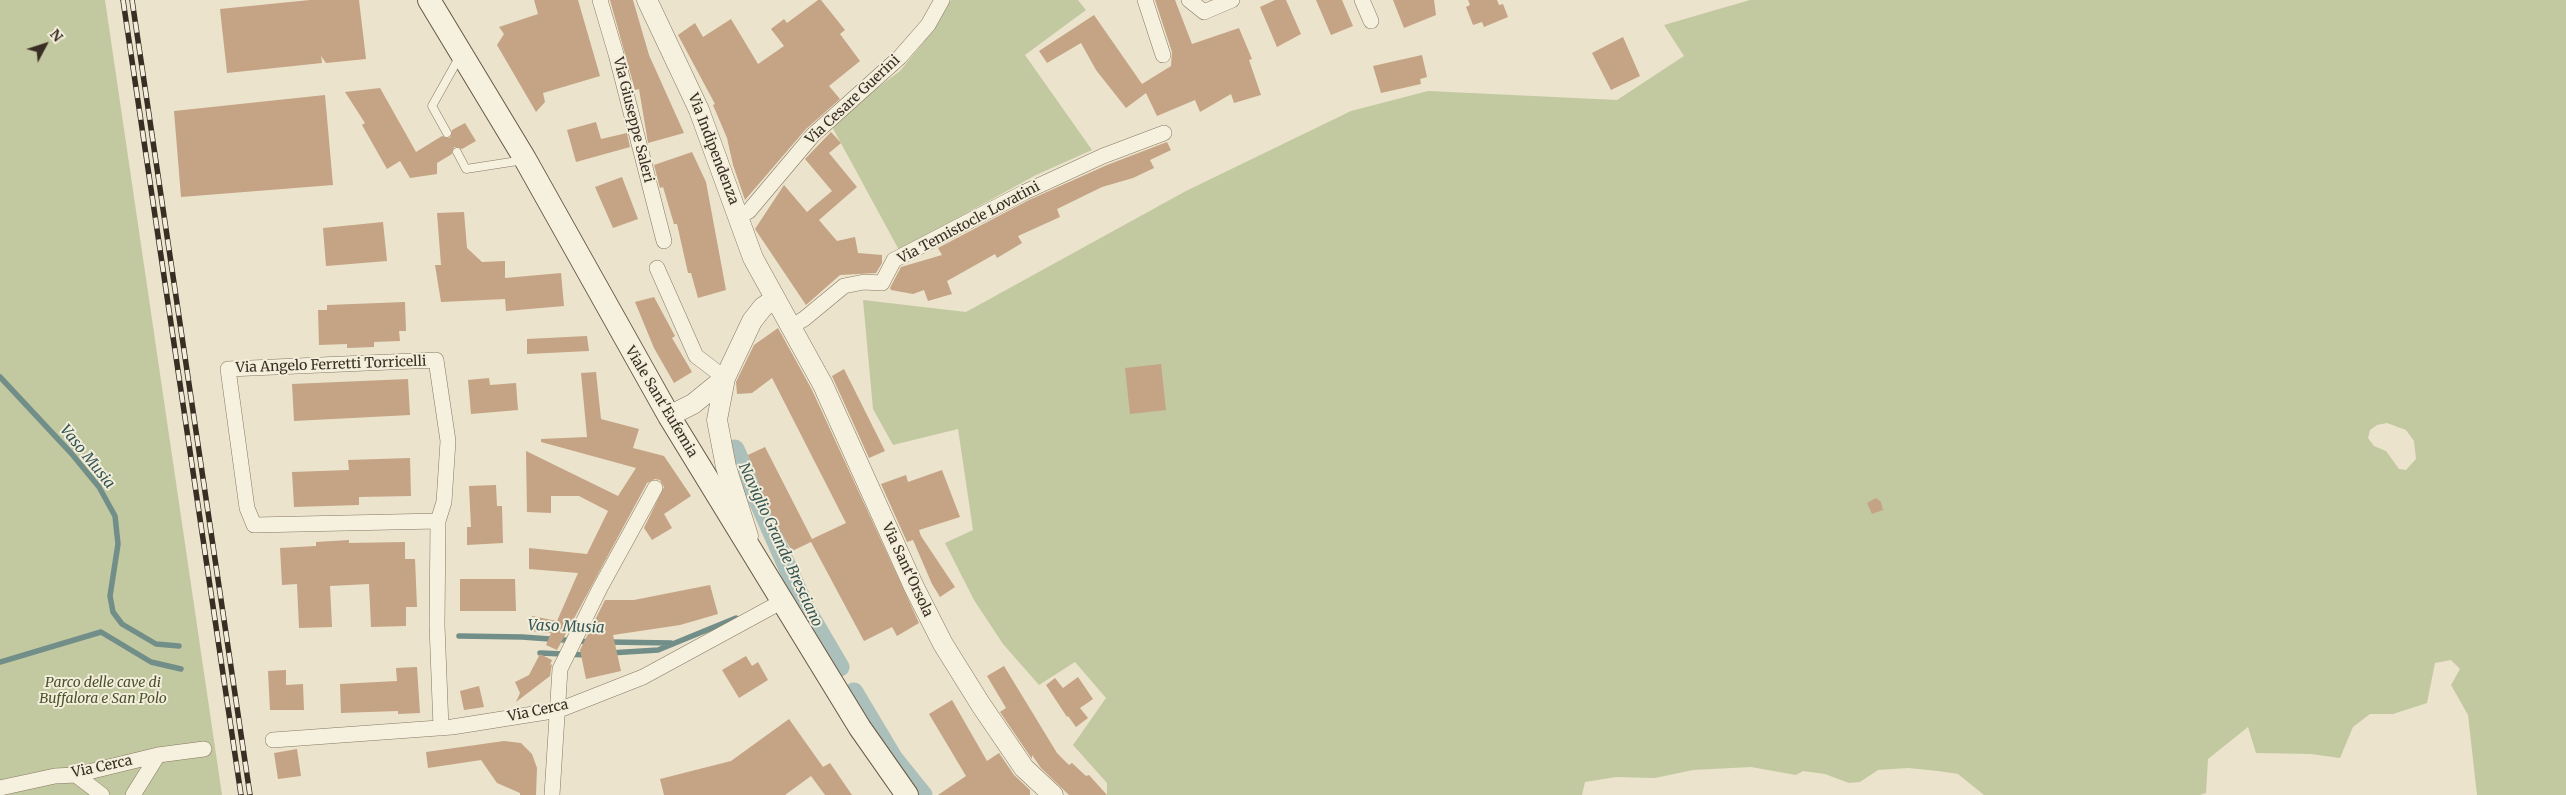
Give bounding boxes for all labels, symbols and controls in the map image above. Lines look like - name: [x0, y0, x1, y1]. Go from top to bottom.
- north arrow: [20, 20, 70, 70]
- text: N: [46, 25, 67, 45]
- street label: Via Cesare Guerini: [802, 52, 904, 148]
- street label: Via Giuseppe Saleri: [609, 55, 657, 185]
- street label: Via Indipendenza: [684, 91, 742, 207]
- street label: Via Temistocle Lovatini: [895, 178, 1043, 268]
- street label: Viale Sant'Eufemia: [621, 343, 701, 461]
- street label: Via Angelo Ferretti Torricelli: [235, 353, 427, 377]
- water label: Vaso Musia: [56, 421, 118, 493]
- water label: Naviglio Grande Bresciano: [734, 460, 826, 630]
- street label: Via Sant'Orsola: [878, 520, 936, 620]
- water label: Vaso Musia: [527, 617, 605, 637]
- park label: Parco delle cave di Buffalora e San Polo: [39, 675, 167, 708]
- street label: Via Cerca: [506, 696, 570, 726]
- street label: Via Cerca: [70, 752, 134, 782]

